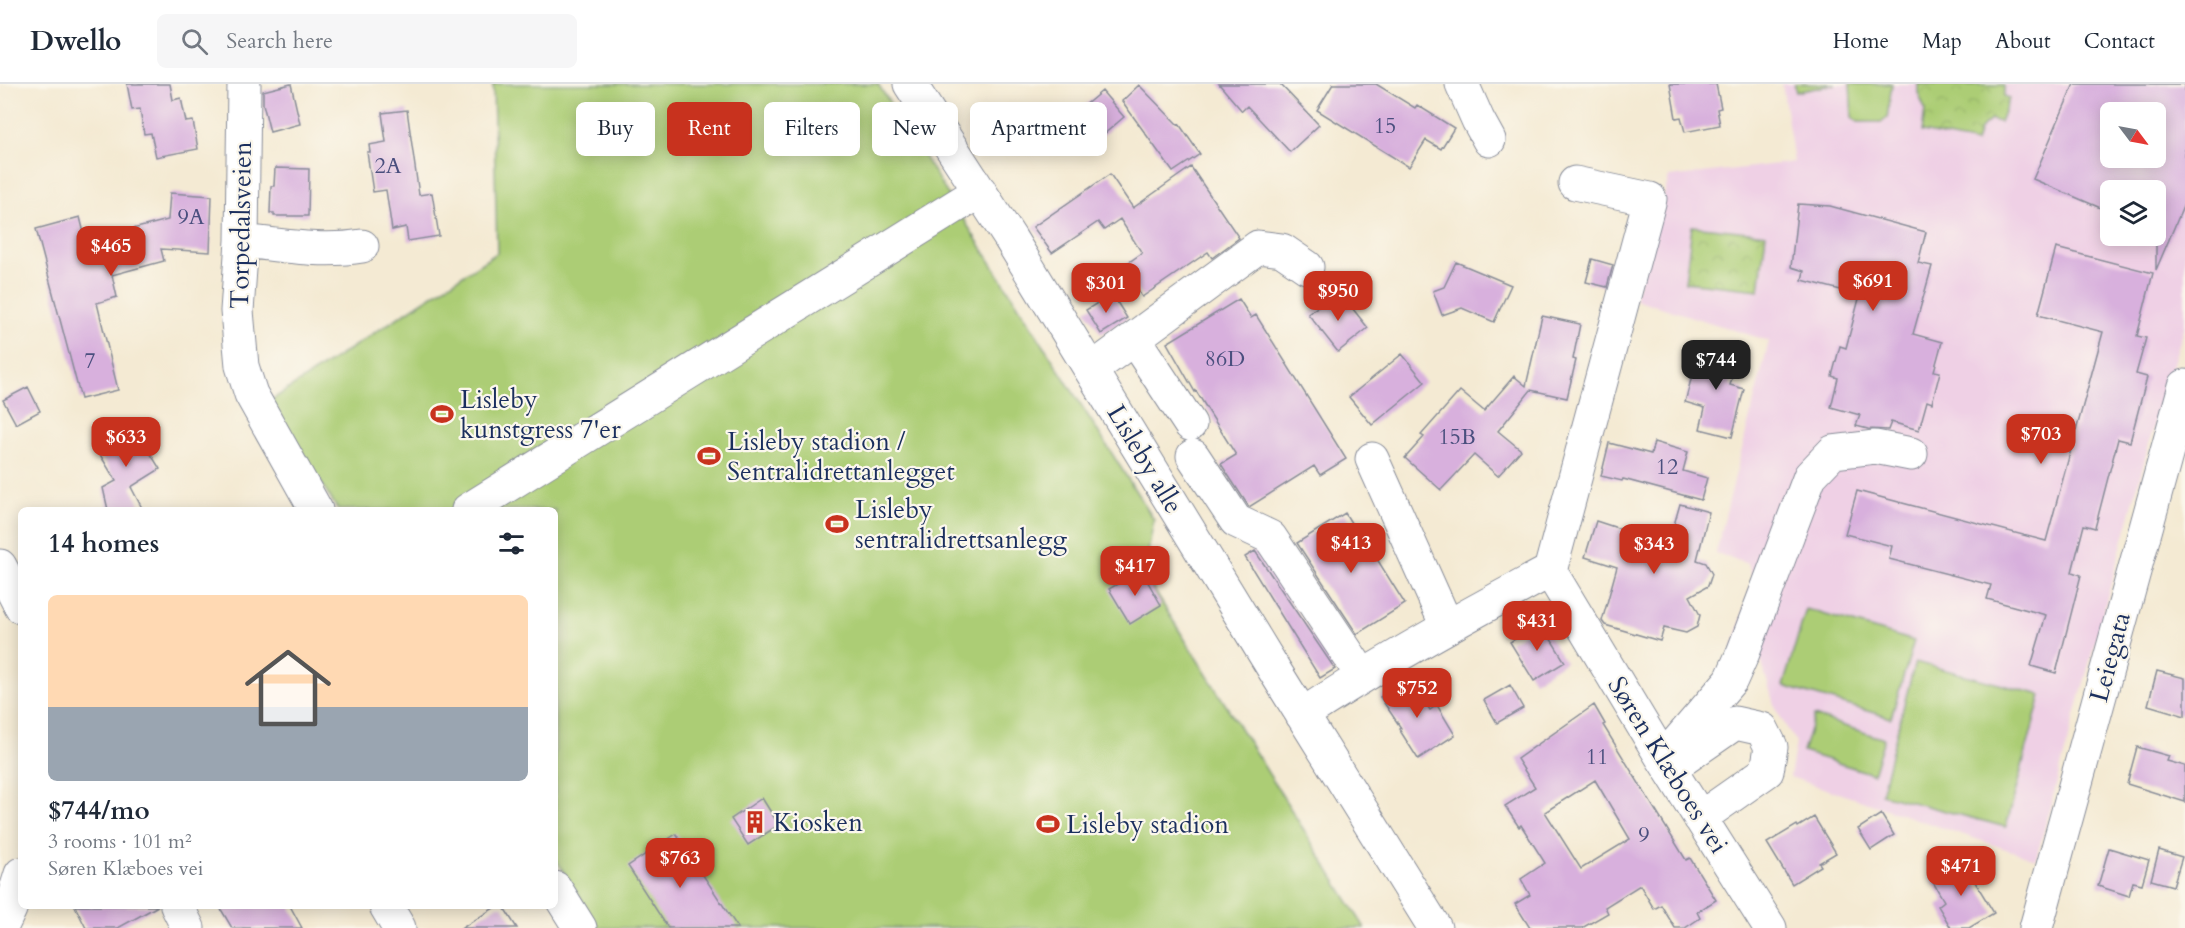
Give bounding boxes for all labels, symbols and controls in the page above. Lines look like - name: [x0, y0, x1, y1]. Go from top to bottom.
- search box: [157, 14, 577, 68]
- text: Dwello: [30, 22, 121, 60]
- icon: search: [178, 25, 211, 58]
- text: Search here: [226, 26, 333, 56]
- text: Home: [1833, 27, 1889, 56]
- text: Map: [1922, 27, 1962, 56]
- text: About: [1995, 27, 2051, 56]
- text: Contact: [2084, 27, 2155, 56]
- chip: Buy: [576, 102, 655, 156]
- chip: Rent: [667, 102, 752, 156]
- chip: Filters: [764, 102, 860, 156]
- chip: New: [872, 102, 958, 156]
- chip: Apartment: [970, 102, 1107, 156]
- north arrow: [2100, 102, 2166, 168]
- map controls: [2100, 102, 2166, 246]
- house number: 15: [1374, 111, 1396, 141]
- street label: Torpedalsveien: [222, 141, 260, 309]
- house number: 2A: [375, 151, 402, 181]
- button: layers: [2100, 180, 2166, 246]
- house number: 9A: [178, 202, 205, 232]
- pin: $465: [75, 226, 147, 277]
- text: $465: [91, 232, 131, 259]
- pin: $691: [1837, 261, 1909, 312]
- pin: $301: [1070, 263, 1142, 314]
- text: $691: [1853, 267, 1893, 294]
- text: $301: [1086, 269, 1126, 296]
- pin: $950: [1302, 271, 1374, 322]
- text: $950: [1318, 277, 1358, 304]
- pin: $744: [1680, 340, 1752, 391]
- house number: 86D: [1205, 344, 1245, 374]
- house number: 7: [84, 346, 96, 376]
- text: $744: [1696, 346, 1736, 373]
- place label: Lisleby kunstgress 7'er: [460, 382, 621, 447]
- street label: Lisleby alle: [1099, 398, 1191, 520]
- sports icon: Lisleby kunstgress 7'er: [429, 401, 455, 427]
- pin: $703: [2005, 414, 2077, 465]
- pin: $633: [90, 417, 162, 468]
- text: $703: [2021, 420, 2061, 447]
- house number: 15B: [1438, 422, 1476, 452]
- text: $633: [106, 423, 146, 450]
- place label: Lisleby stadion / Sentralidrettanlegget: [727, 424, 955, 489]
- sports icon: Lisleby stadion / Sentralidrettanlegget: [696, 443, 722, 469]
- house number: 12: [1656, 452, 1678, 482]
- place label: Lisleby sentralidrettsanlegg: [855, 492, 1067, 557]
- sports icon: Lisleby sentralidrettsanlegg: [824, 511, 850, 537]
- pin: $413: [1315, 523, 1387, 574]
- pin: $343: [1618, 524, 1690, 575]
- text: 14 homes: [48, 526, 159, 561]
- icon: filters: [495, 527, 528, 560]
- text: $413: [1331, 529, 1371, 556]
- text: $343: [1634, 530, 1674, 557]
- pin: $417: [1099, 546, 1171, 597]
- text: $417: [1115, 552, 1155, 579]
- pin: $431: [1501, 601, 1573, 652]
- text: $431: [1517, 607, 1557, 634]
- street label: Leiegata: [2081, 608, 2139, 706]
- icon: home: [234, 634, 342, 742]
- pin: $752: [1381, 668, 1453, 719]
- street label: Søren Klæboes vei: [1600, 670, 1736, 860]
- text: $752: [1397, 674, 1437, 701]
- house number: 11: [1586, 742, 1608, 772]
- text: $744/mo: [48, 793, 150, 828]
- place label: Kiosken: [773, 805, 863, 840]
- place label: Lisleby stadion: [1066, 807, 1229, 842]
- building icon: Kiosken: [742, 809, 768, 835]
- sports icon: Lisleby stadion: [1035, 811, 1061, 837]
- house number: 9: [1638, 820, 1650, 850]
- text: 3 rooms · 101 m²: [48, 828, 192, 855]
- pin: $763: [644, 838, 716, 889]
- text: $763: [660, 844, 700, 871]
- pin: $471: [1925, 846, 1997, 897]
- text: $471: [1941, 852, 1981, 879]
- text: Søren Klæboes vei: [48, 855, 203, 882]

